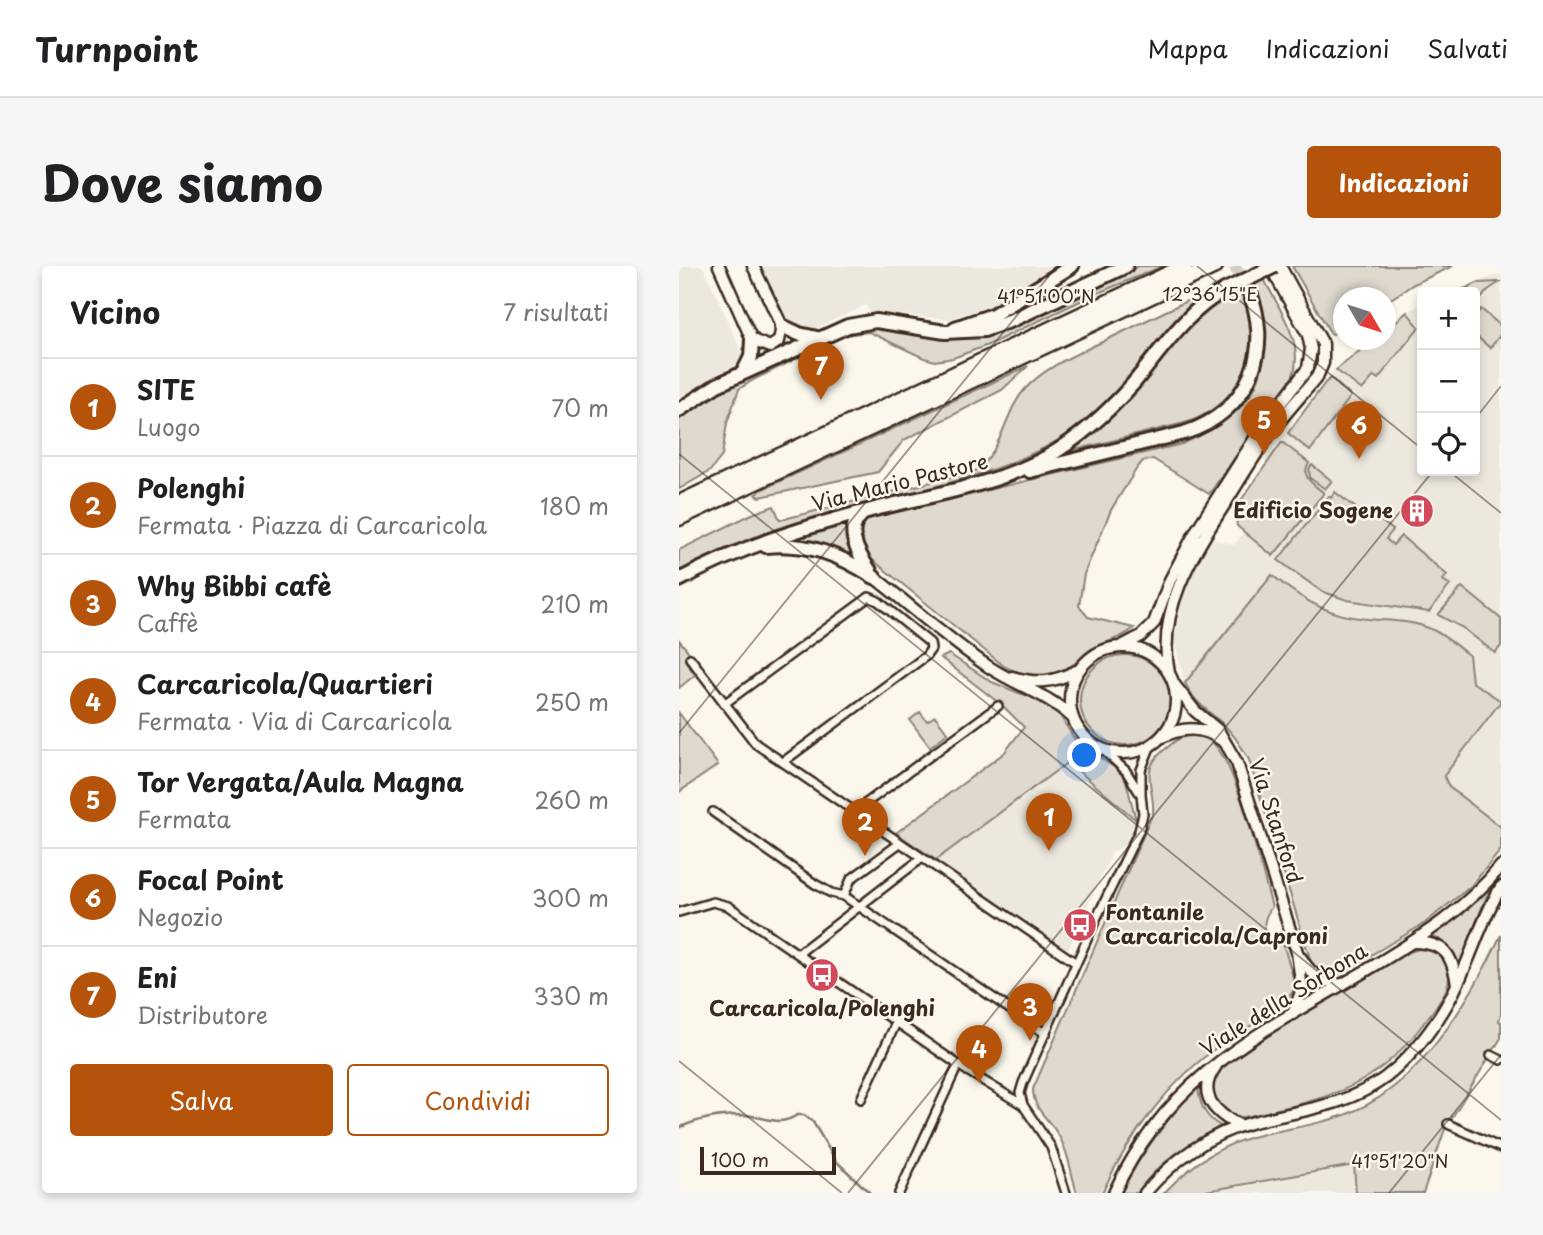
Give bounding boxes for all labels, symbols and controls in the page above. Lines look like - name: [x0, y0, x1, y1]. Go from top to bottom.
- text: Turnpoint: [35, 23, 199, 73]
- text: Mappa: [1148, 30, 1228, 66]
- text: Indicazioni: [1266, 30, 1389, 66]
- text: Salvati: [1427, 30, 1508, 66]
- text: Dove siamo: [42, 145, 323, 219]
- button: Indicazioni: [1307, 146, 1501, 218]
- text: 12°36'15"E: [1162, 280, 1258, 307]
- text: 41°51'00"N: [997, 282, 1095, 309]
- north arrow: [1333, 287, 1396, 350]
- map controls: [1417, 287, 1480, 476]
- button: +: [1417, 287, 1480, 350]
- text: Vicino: [70, 289, 160, 334]
- text: 7 risultati: [503, 294, 609, 329]
- pin: 7: [798, 342, 844, 400]
- button: −: [1417, 350, 1480, 413]
- text: SITE: [137, 370, 196, 409]
- text: 1: [88, 390, 99, 425]
- text: 70 m: [551, 390, 609, 425]
- pin: 5: [1241, 396, 1287, 454]
- pin: 6: [1336, 401, 1382, 459]
- text: Luogo: [137, 409, 201, 444]
- button: locate: [1417, 413, 1480, 476]
- street label: Via Mario Pastore: [808, 444, 991, 518]
- text: Polenghi: [137, 468, 245, 507]
- text: 2: [85, 488, 101, 523]
- text: 180 m: [540, 488, 609, 523]
- building icon: Edificio Sogene: [1398, 492, 1436, 530]
- place label: Edificio Sogene: [1233, 493, 1393, 525]
- text: Fermata · Piazza di Carcaricola: [137, 507, 487, 542]
- text: Why Bibbi cafè: [137, 566, 332, 605]
- text: 3: [85, 586, 101, 621]
- text: 210 m: [541, 586, 609, 621]
- text: Caffè: [137, 605, 199, 640]
- text: Carcaricola/Quartieri: [137, 664, 433, 703]
- text: 4: [85, 684, 101, 719]
- text: 250 m: [535, 684, 609, 719]
- text: Fermata · Via di Carcaricola: [137, 703, 452, 738]
- your location: [1067, 738, 1101, 772]
- street label: Via Stanford: [1242, 754, 1312, 887]
- text: Tor Vergata/Aula Magna: [137, 762, 464, 801]
- text: 5: [86, 782, 100, 817]
- text: 260 m: [534, 782, 609, 817]
- pin: 1: [1026, 793, 1072, 851]
- pin: 2: [842, 798, 888, 856]
- text: Fermata: [137, 801, 231, 836]
- text: Focal Point: [137, 860, 284, 899]
- text: 6: [85, 880, 101, 915]
- text: 300 m: [532, 880, 609, 915]
- place label: Fontanile Carcaricola/Caproni: [1105, 895, 1328, 951]
- text: Negozio: [137, 899, 223, 934]
- bus stop icon: Fontanile Carcaricola/Caproni: [1061, 906, 1099, 944]
- street label: Viale della Sorbona: [1193, 934, 1373, 1063]
- bus stop icon: Carcaricola/Polenghi: [803, 956, 841, 994]
- text: Eni: [137, 958, 177, 997]
- text: 7: [86, 978, 100, 1013]
- text: 330 m: [533, 978, 609, 1013]
- pin: 3: [1007, 983, 1053, 1041]
- place label: Carcaricola/Polenghi: [709, 991, 935, 1023]
- text: Distributore: [137, 997, 268, 1032]
- pin: 4: [956, 1025, 1002, 1083]
- button: Salva: [70, 1064, 333, 1136]
- button: Condividi: [347, 1064, 609, 1136]
- scale bar: [700, 1144, 837, 1176]
- text: 100 m: [711, 1145, 769, 1173]
- text: 41°51'20"N: [1351, 1147, 1449, 1174]

